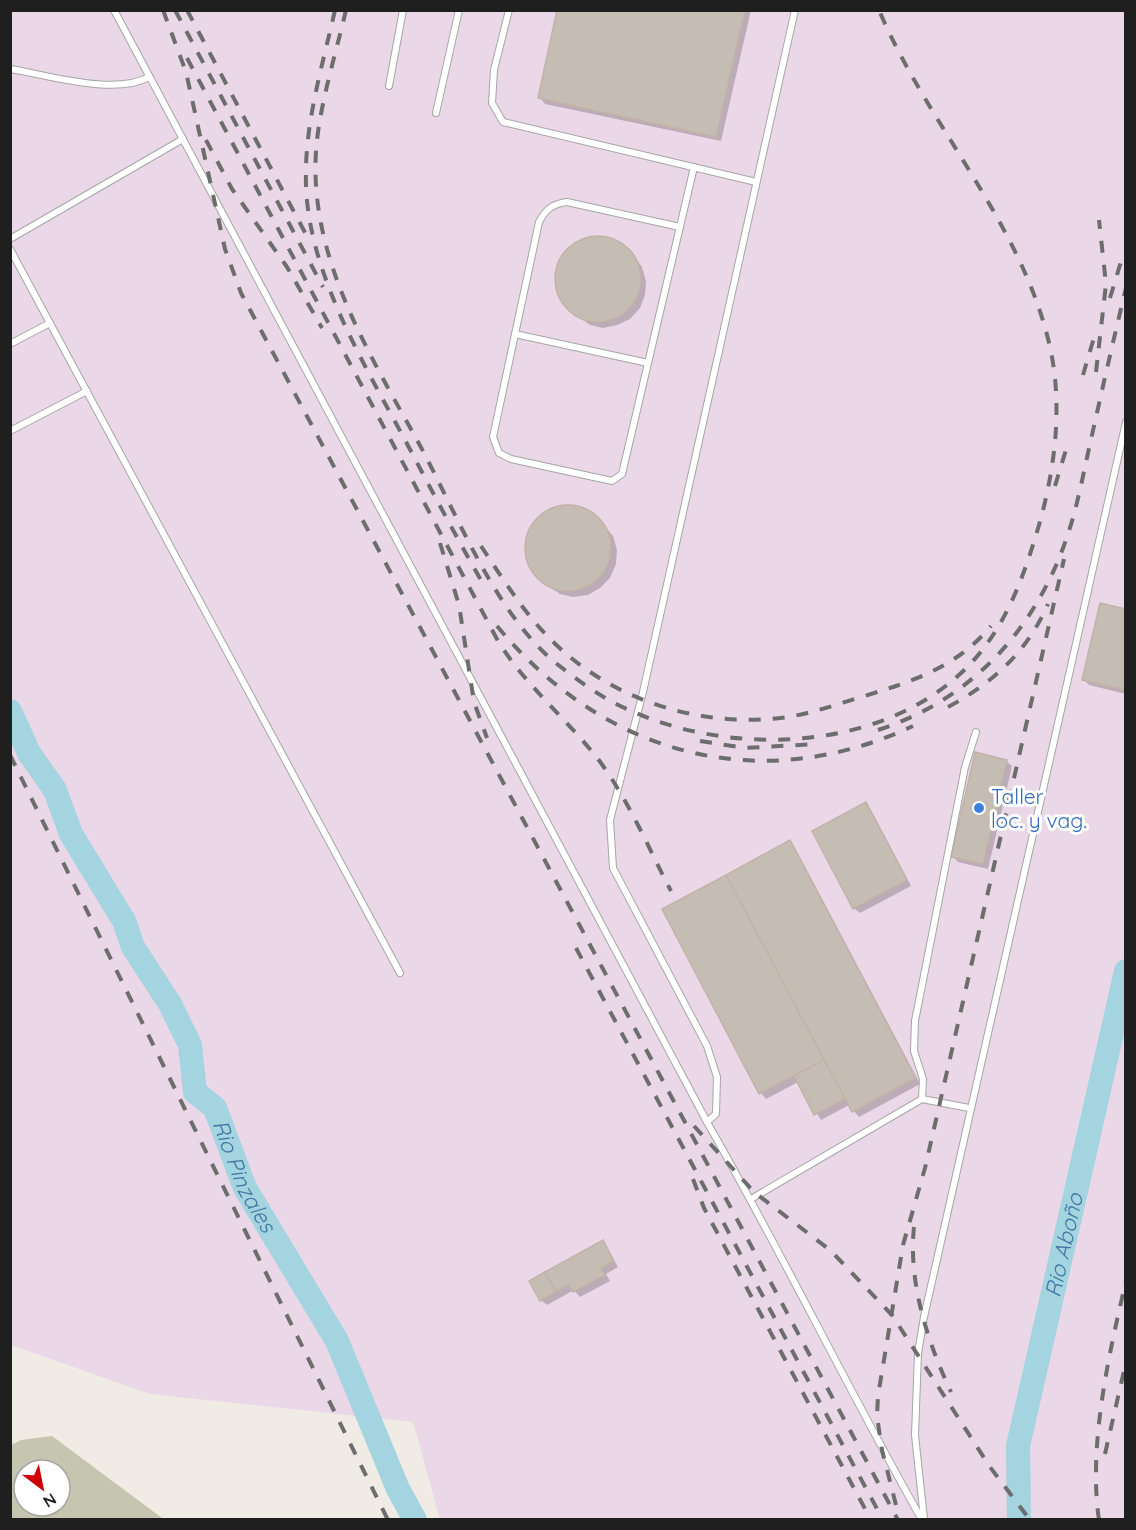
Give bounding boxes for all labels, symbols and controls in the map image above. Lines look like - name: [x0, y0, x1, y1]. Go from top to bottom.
- place label: Taller loc. y vag.: [991, 783, 1087, 833]
- marker: Taller loc. y vag.: [972, 801, 986, 815]
- water label: Rio Pinzales: [207, 1116, 283, 1239]
- water label: Rio Aboño: [1038, 1189, 1089, 1300]
- north arrow: [12, 1458, 72, 1518]
- text: N: [40, 1489, 60, 1512]

